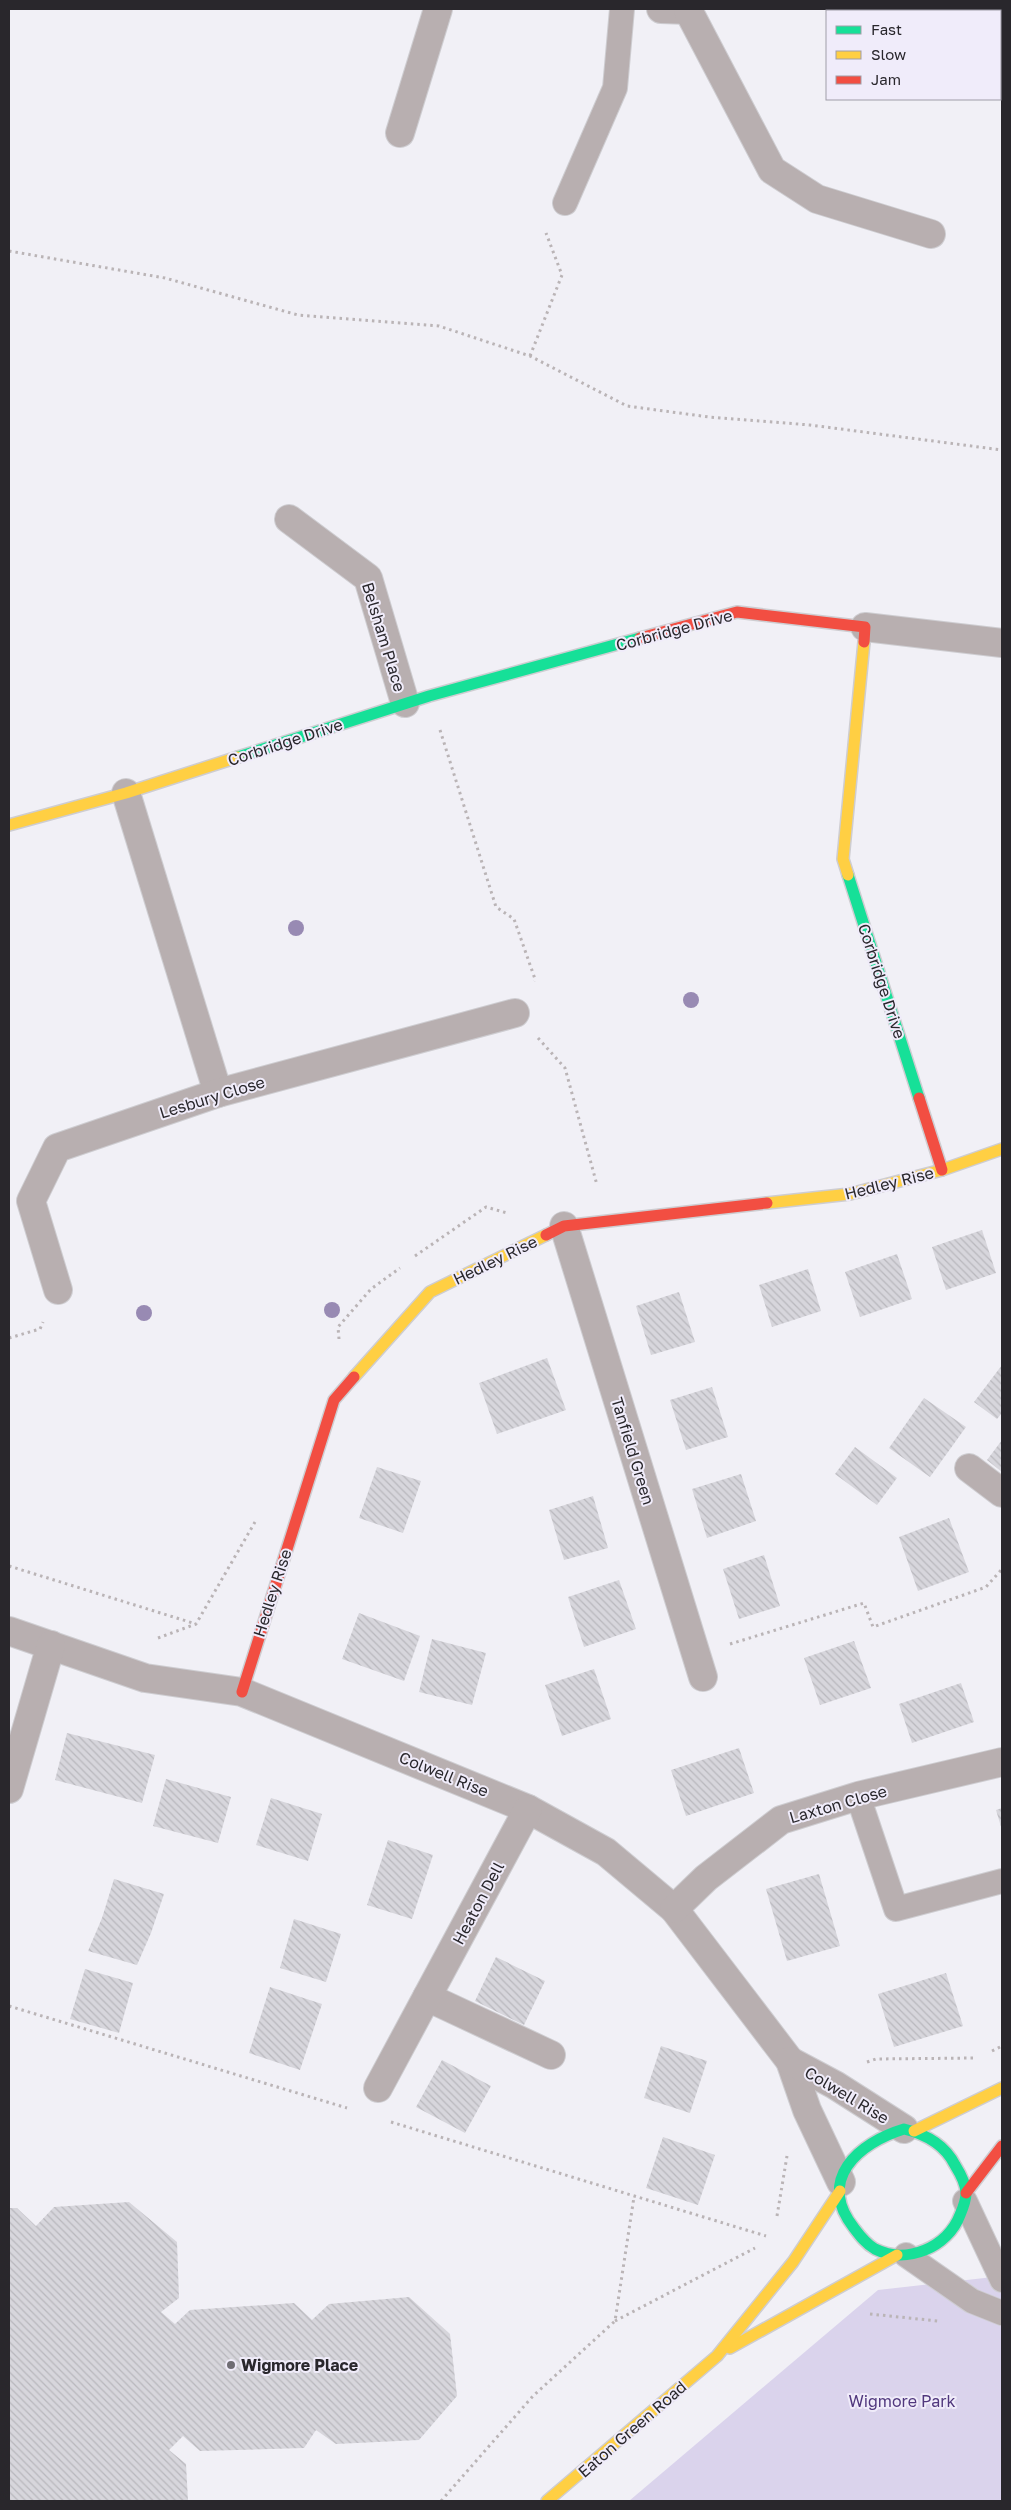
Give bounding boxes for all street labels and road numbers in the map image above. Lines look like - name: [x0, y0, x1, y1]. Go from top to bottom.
- street label: Belsham Place: [358, 580, 410, 694]
- street label: Corbridge Drive: [614, 605, 734, 655]
- street label: Corbridge Drive: [225, 714, 345, 770]
- street label: Corbridge Drive: [854, 921, 910, 1041]
- street label: Lesbury Close: [157, 1071, 267, 1123]
- street label: Hedley Rise: [842, 1162, 936, 1204]
- street label: Hedley Rise: [450, 1231, 540, 1289]
- street label: Tanfield Green: [607, 1395, 659, 1507]
- street label: Hedley Rise: [248, 1547, 296, 1639]
- street label: Colwell Rise: [396, 1747, 492, 1801]
- street label: Laxton Close: [787, 1781, 889, 1827]
- street label: Heaton Dell: [448, 1858, 508, 1948]
- street label: Colwell Rise: [801, 2062, 893, 2128]
- street label: Eaton Green Road: [574, 2376, 690, 2482]

